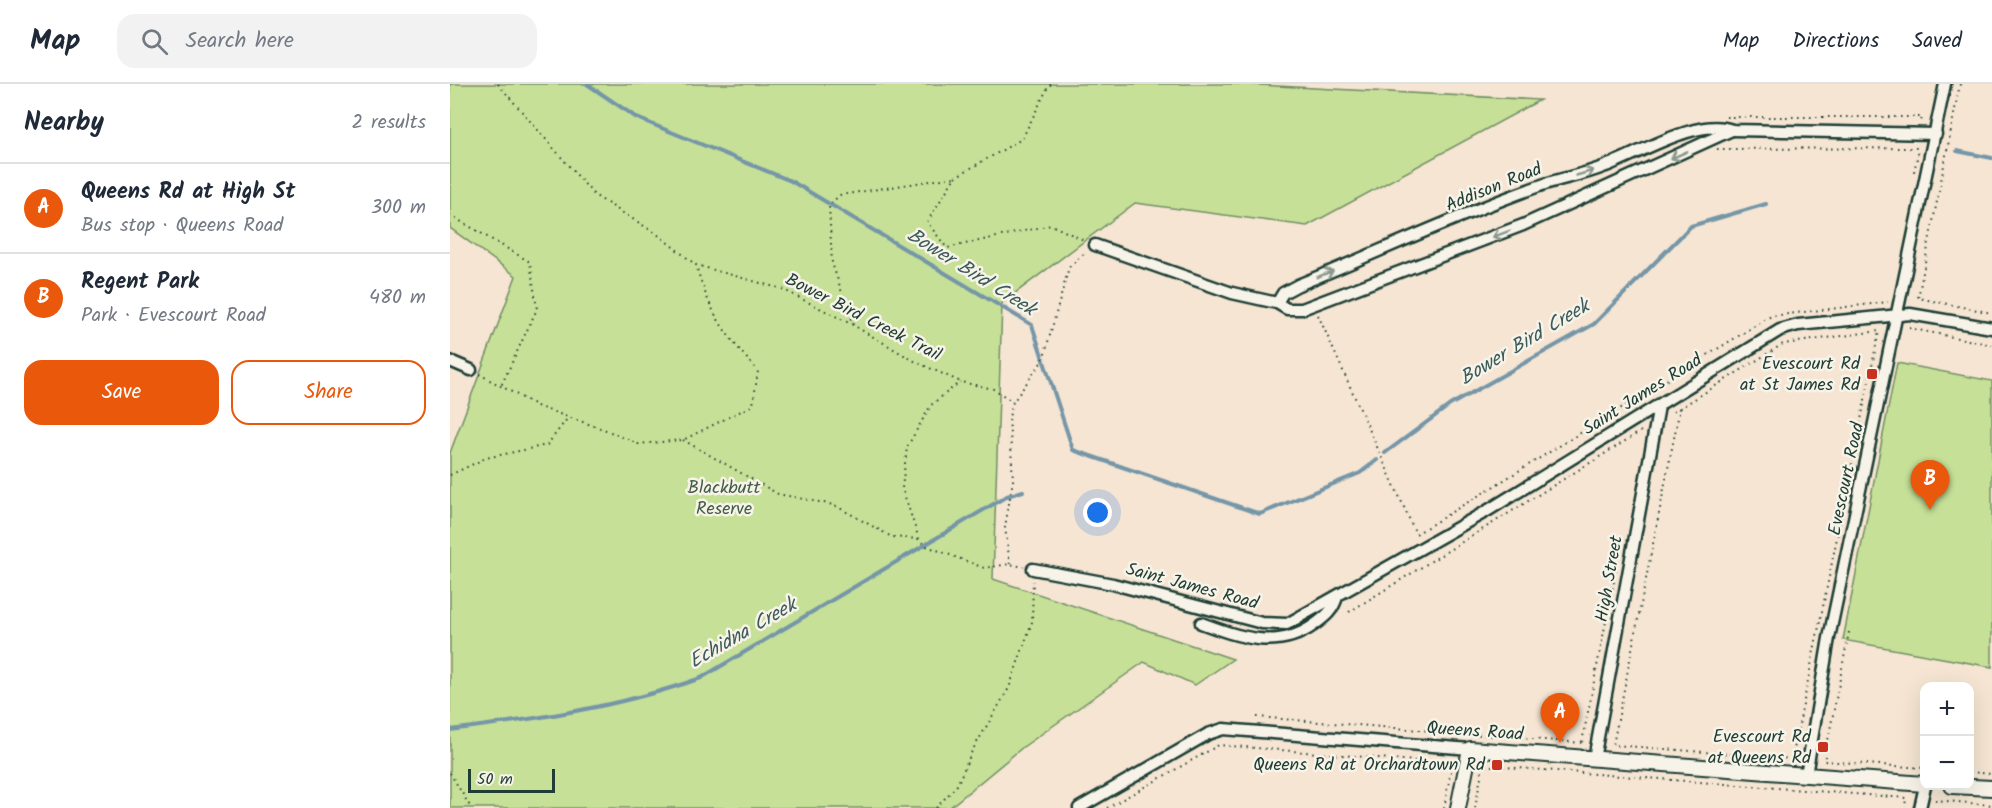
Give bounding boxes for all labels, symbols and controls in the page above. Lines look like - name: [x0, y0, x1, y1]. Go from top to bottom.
- search box: [117, 14, 537, 68]
- text: Map: [30, 19, 81, 64]
- text: Search here: [186, 24, 294, 59]
- icon: search: [138, 25, 171, 58]
- text: Map: [1723, 25, 1759, 58]
- text: Directions: [1792, 25, 1879, 58]
- text: Saved: [1912, 25, 1962, 58]
- text: Nearby: [24, 102, 104, 144]
- text: 2 results: [351, 107, 426, 139]
- one-way arrow: [1670, 149, 1688, 161]
- street label: Addison Road: [1441, 155, 1548, 221]
- one-way arrow: [1575, 166, 1594, 178]
- text: Queens Rd at High St: [81, 175, 295, 210]
- text: A: [37, 192, 50, 224]
- text: 300 m: [371, 192, 426, 224]
- text: Bus stop · Queens Road: [81, 210, 283, 242]
- water label: Bower Bird Creek: [900, 220, 1044, 327]
- one-way arrow: [1492, 229, 1510, 240]
- text: Regent Park: [81, 265, 199, 300]
- street label: Bower Bird Creek Trail: [780, 266, 947, 370]
- one-way arrow: [1316, 268, 1334, 279]
- text: B: [37, 282, 50, 314]
- text: 480 m: [369, 282, 426, 314]
- water label: Bower Bird Creek: [1454, 290, 1598, 395]
- text: Park · Evescourt Road: [81, 300, 266, 332]
- street label: Saint James Road: [1578, 346, 1709, 443]
- place label: Evescourt Rd at St James Rd: [1740, 350, 1861, 400]
- button: Save: [24, 360, 219, 425]
- button: Share: [231, 360, 426, 425]
- marker: Evescourt Rd at St James Rd: [1865, 367, 1879, 381]
- street label: Evescourt Road: [1821, 419, 1873, 538]
- pin: B: [1910, 460, 1950, 510]
- park label: Blackbutt Reserve: [688, 474, 761, 524]
- your location: [1083, 498, 1112, 527]
- street label: High Street: [1588, 532, 1632, 625]
- street label: Saint James Road: [1122, 555, 1263, 619]
- water label: Echidna Creek: [683, 589, 805, 678]
- map controls: [1920, 682, 1974, 790]
- button: +: [1920, 682, 1974, 736]
- pin: A: [1540, 694, 1580, 743]
- street label: Queens Road: [1426, 714, 1525, 750]
- place label: Evescourt Rd at Queens Rd: [1708, 723, 1812, 773]
- button: −: [1920, 736, 1974, 790]
- marker: Evescourt Rd at Queens Rd: [1816, 740, 1830, 754]
- place label: Queens Rd at Orchardtown Rd: [1253, 751, 1486, 780]
- marker: Queens Rd at Orchardtown Rd: [1490, 758, 1504, 772]
- scale bar: [468, 766, 555, 794]
- text: 50 m: [477, 767, 513, 792]

